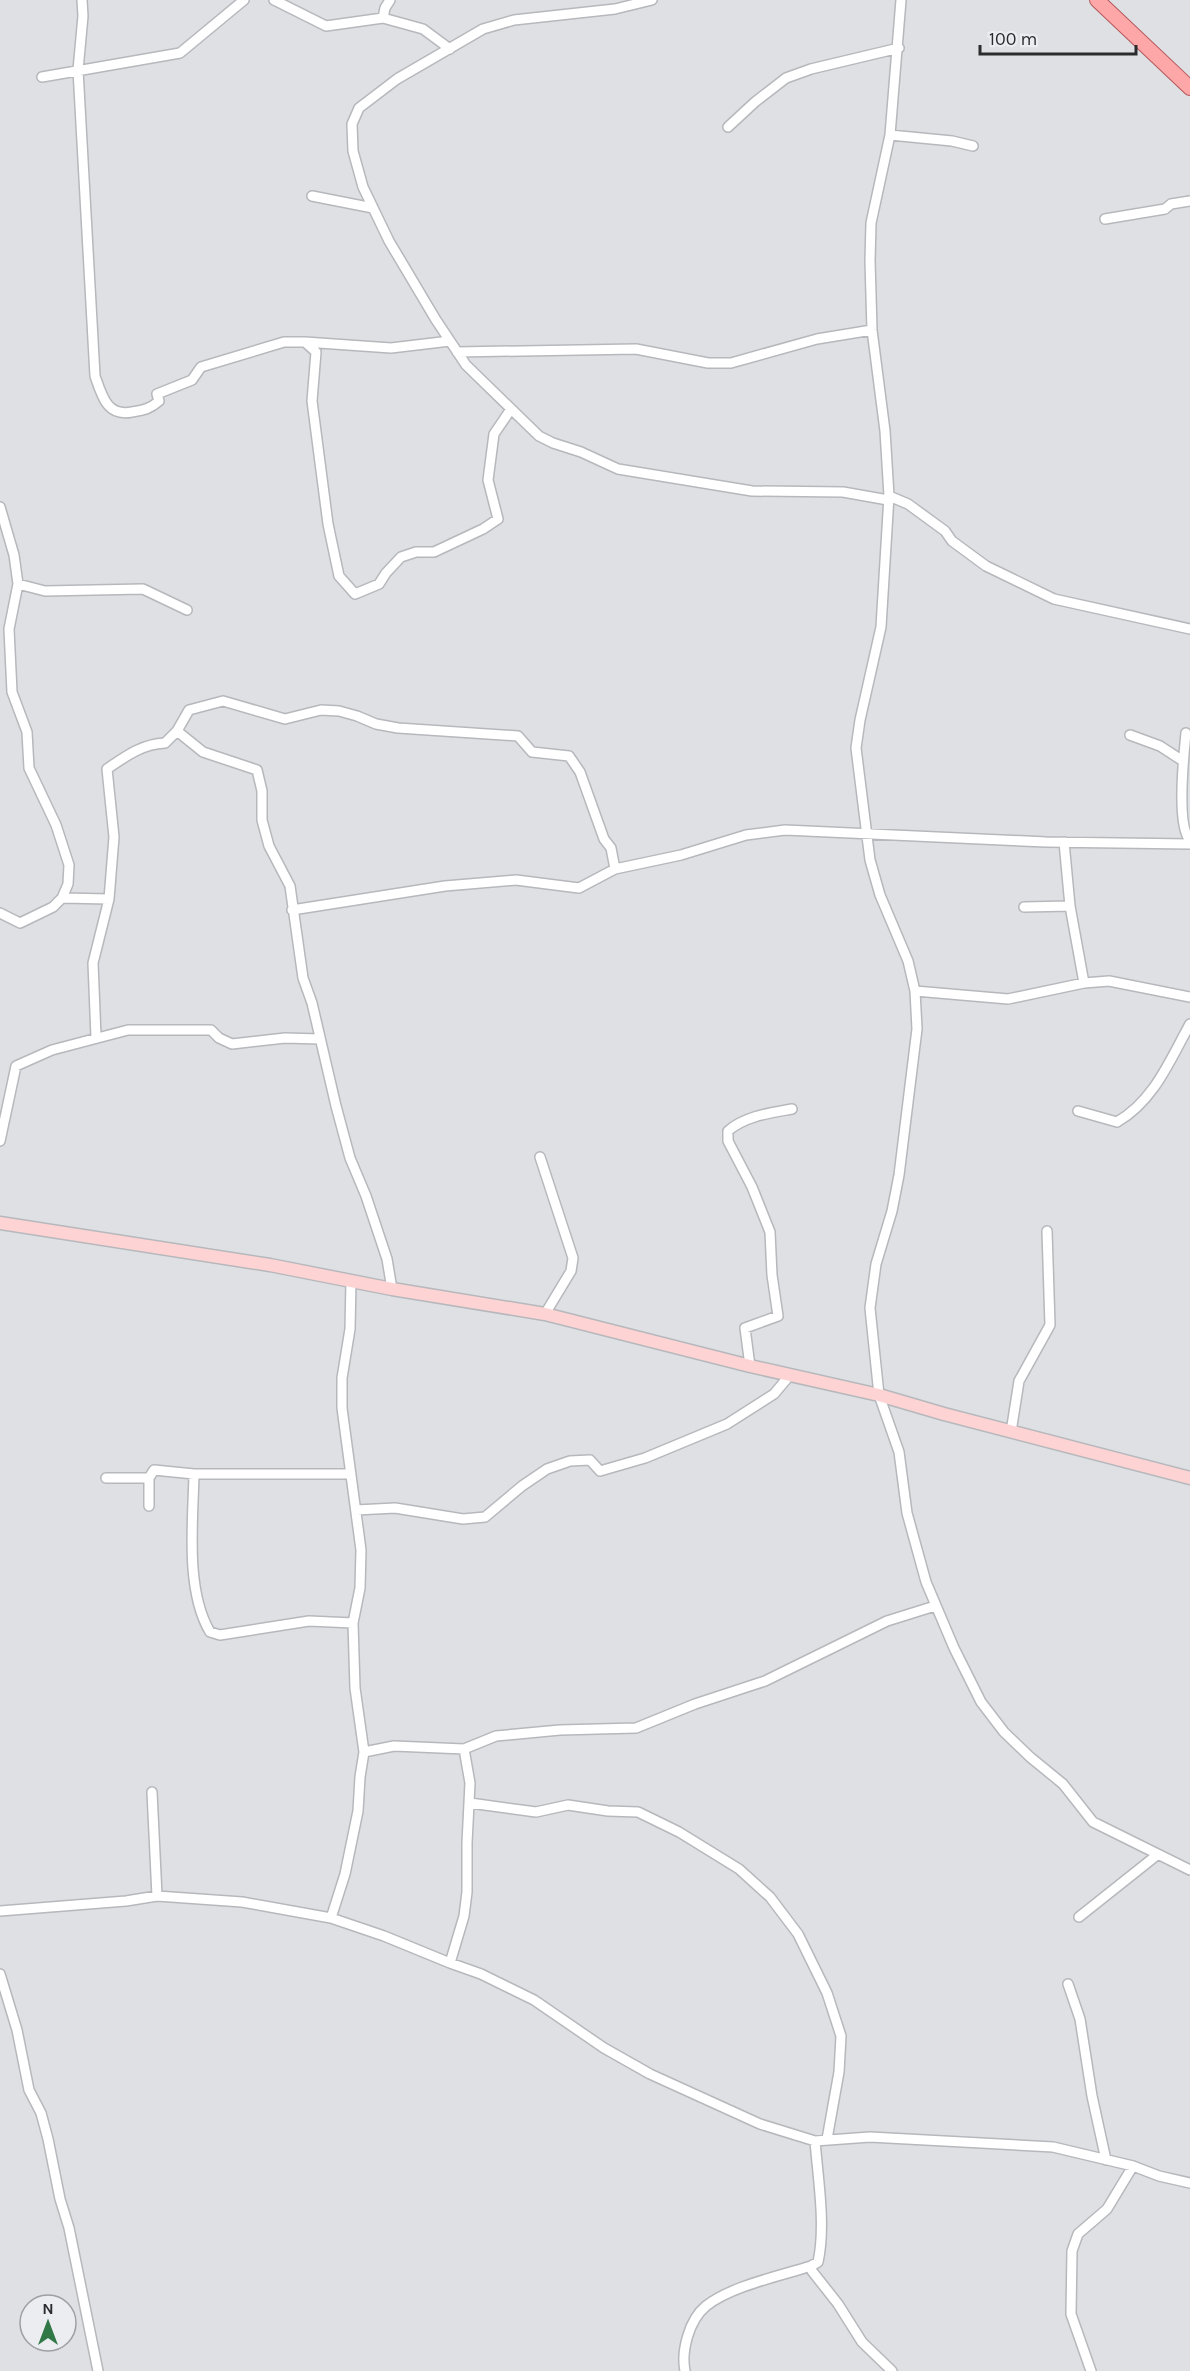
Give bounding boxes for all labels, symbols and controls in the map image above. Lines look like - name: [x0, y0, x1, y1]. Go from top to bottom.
- scale bar: [980, 18, 1136, 56]
- text: 100 m: [989, 28, 1037, 50]
- north arrow: [18, 2293, 78, 2353]
- text: N: [42, 2299, 54, 2318]

